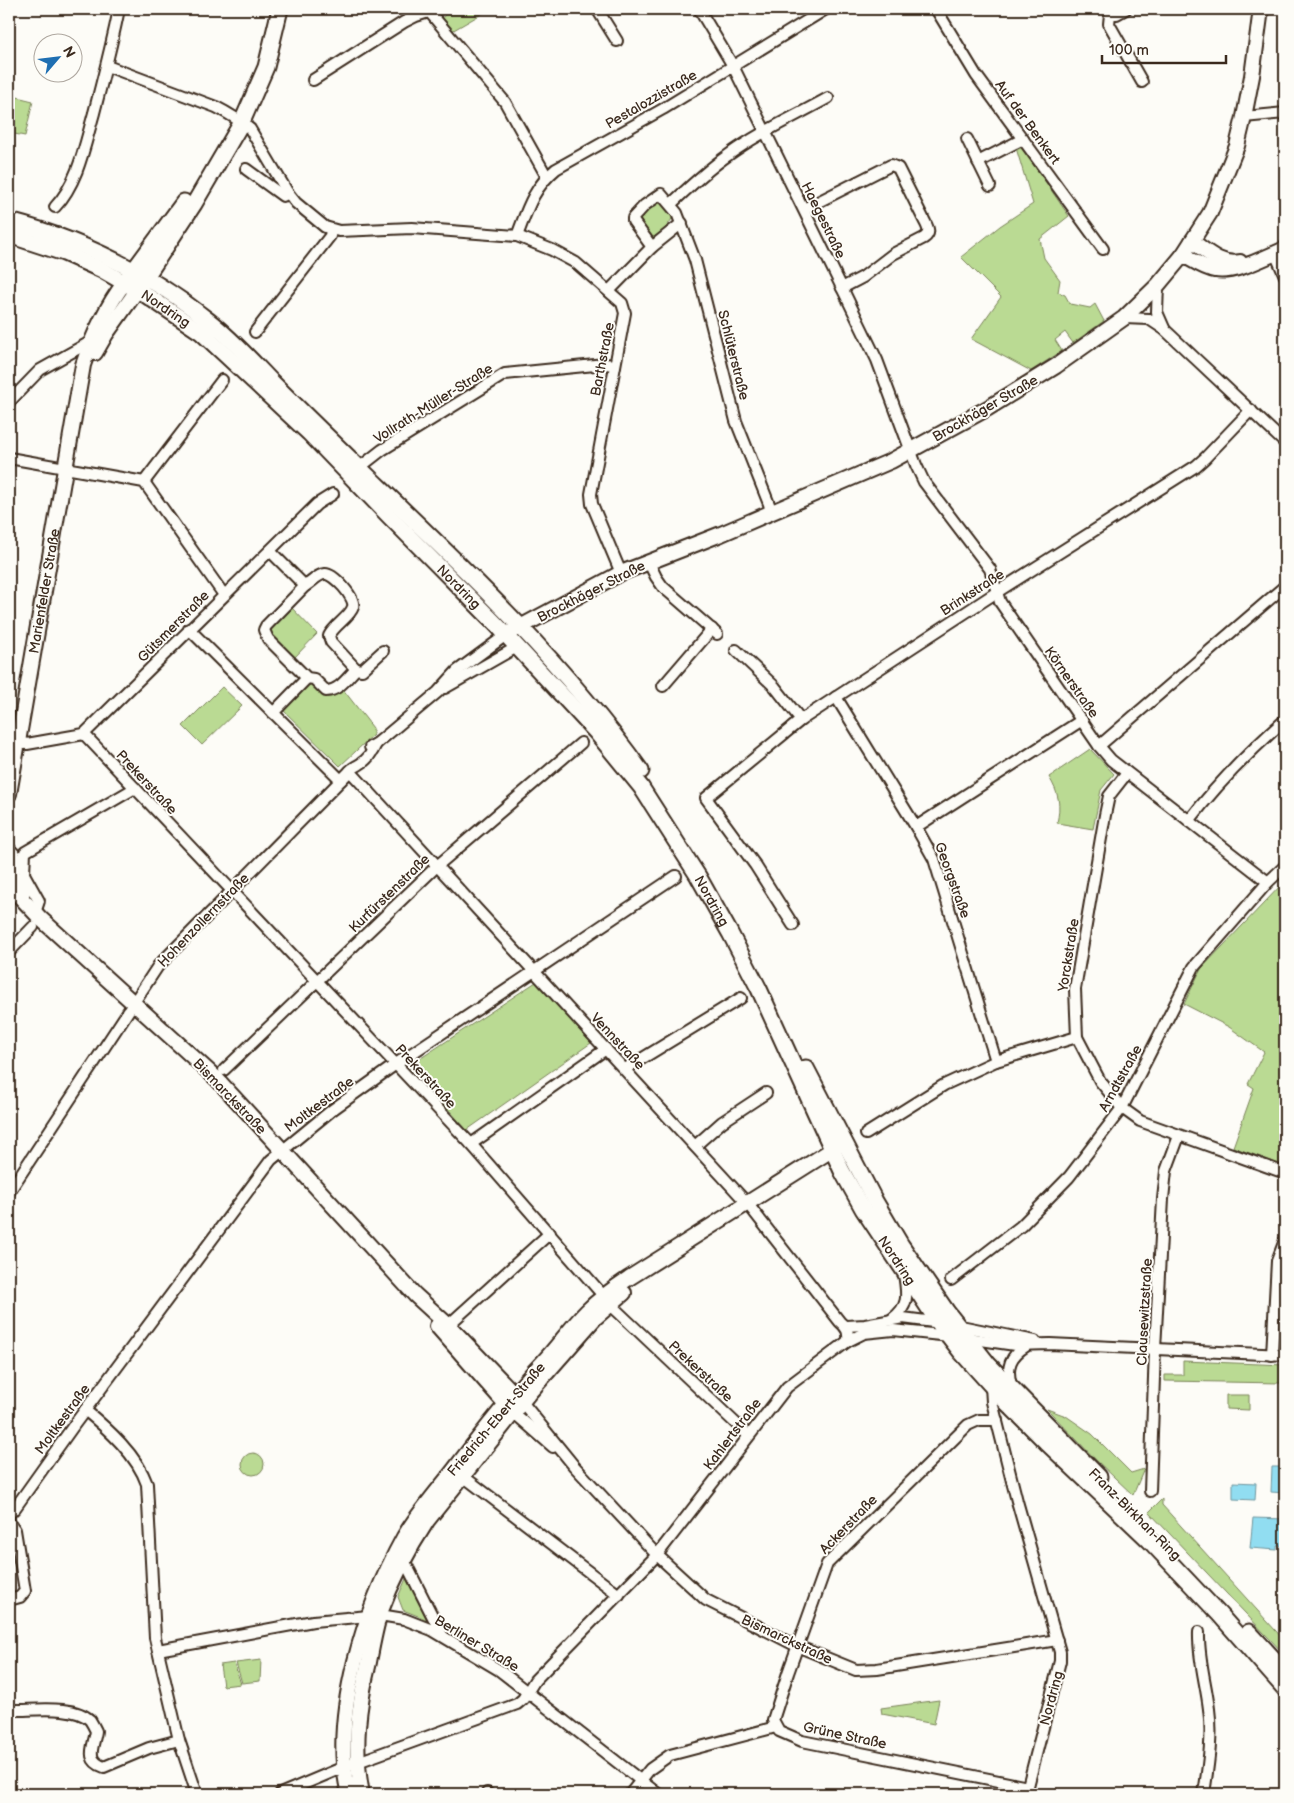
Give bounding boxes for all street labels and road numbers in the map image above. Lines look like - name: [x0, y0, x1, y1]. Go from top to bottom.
- street label: Pestalozzistraße: [602, 66, 700, 133]
- street label: Auf der Benkert: [991, 77, 1064, 168]
- street label: Haegestraße: [798, 179, 849, 261]
- street label: Nordring: [138, 286, 193, 331]
- street label: Schlüterstraße: [714, 308, 753, 402]
- street label: Barthstraße: [587, 321, 618, 397]
- street label: Vollrath-Müller-Straße: [371, 360, 496, 447]
- street label: Brockhäger Straße: [930, 371, 1041, 446]
- street label: Marienfelder Straße: [25, 527, 64, 655]
- street label: Brockhäger Straße: [534, 557, 648, 626]
- street label: Nordring: [433, 561, 484, 613]
- street label: Brinkstraße: [937, 565, 1007, 619]
- street label: Gütsmerstraße: [134, 587, 213, 666]
- street label: Körnerstraße: [1041, 643, 1102, 721]
- street label: Prekerstraße: [112, 747, 181, 818]
- street label: Georgstraße: [931, 840, 974, 921]
- street label: Kurfürstenstraße: [345, 851, 433, 936]
- street label: Hohenzollernstraße: [154, 870, 253, 971]
- street label: Nordring: [690, 873, 733, 930]
- street label: Yorckstraße: [1054, 917, 1083, 994]
- street label: Vennstraße: [587, 1009, 648, 1073]
- street label: Prekerstraße: [391, 1041, 460, 1112]
- street label: Arndtstraße: [1095, 1042, 1146, 1115]
- street label: Bismarckstraße: [189, 1055, 270, 1138]
- street label: Moltkestraße: [281, 1073, 357, 1136]
- street label: Nordring: [874, 1233, 919, 1288]
- street label: Clausewitzstraße: [1133, 1258, 1156, 1366]
- street label: Prekerstraße: [665, 1337, 736, 1406]
- street label: Friedrich-Ebert-Straße: [444, 1359, 549, 1480]
- street label: Moltkestraße: [31, 1381, 94, 1458]
- street label: Kahlertstraße: [700, 1395, 765, 1473]
- street label: Franz-Birkhan-Ring: [1085, 1465, 1184, 1564]
- street label: Ackerstraße: [816, 1491, 881, 1557]
- street label: Bismarckstraße: [739, 1611, 835, 1668]
- street label: Berliner Straße: [431, 1612, 522, 1675]
- street label: Nordring: [1036, 1669, 1067, 1727]
- street label: Grüne Straße: [802, 1718, 888, 1753]

